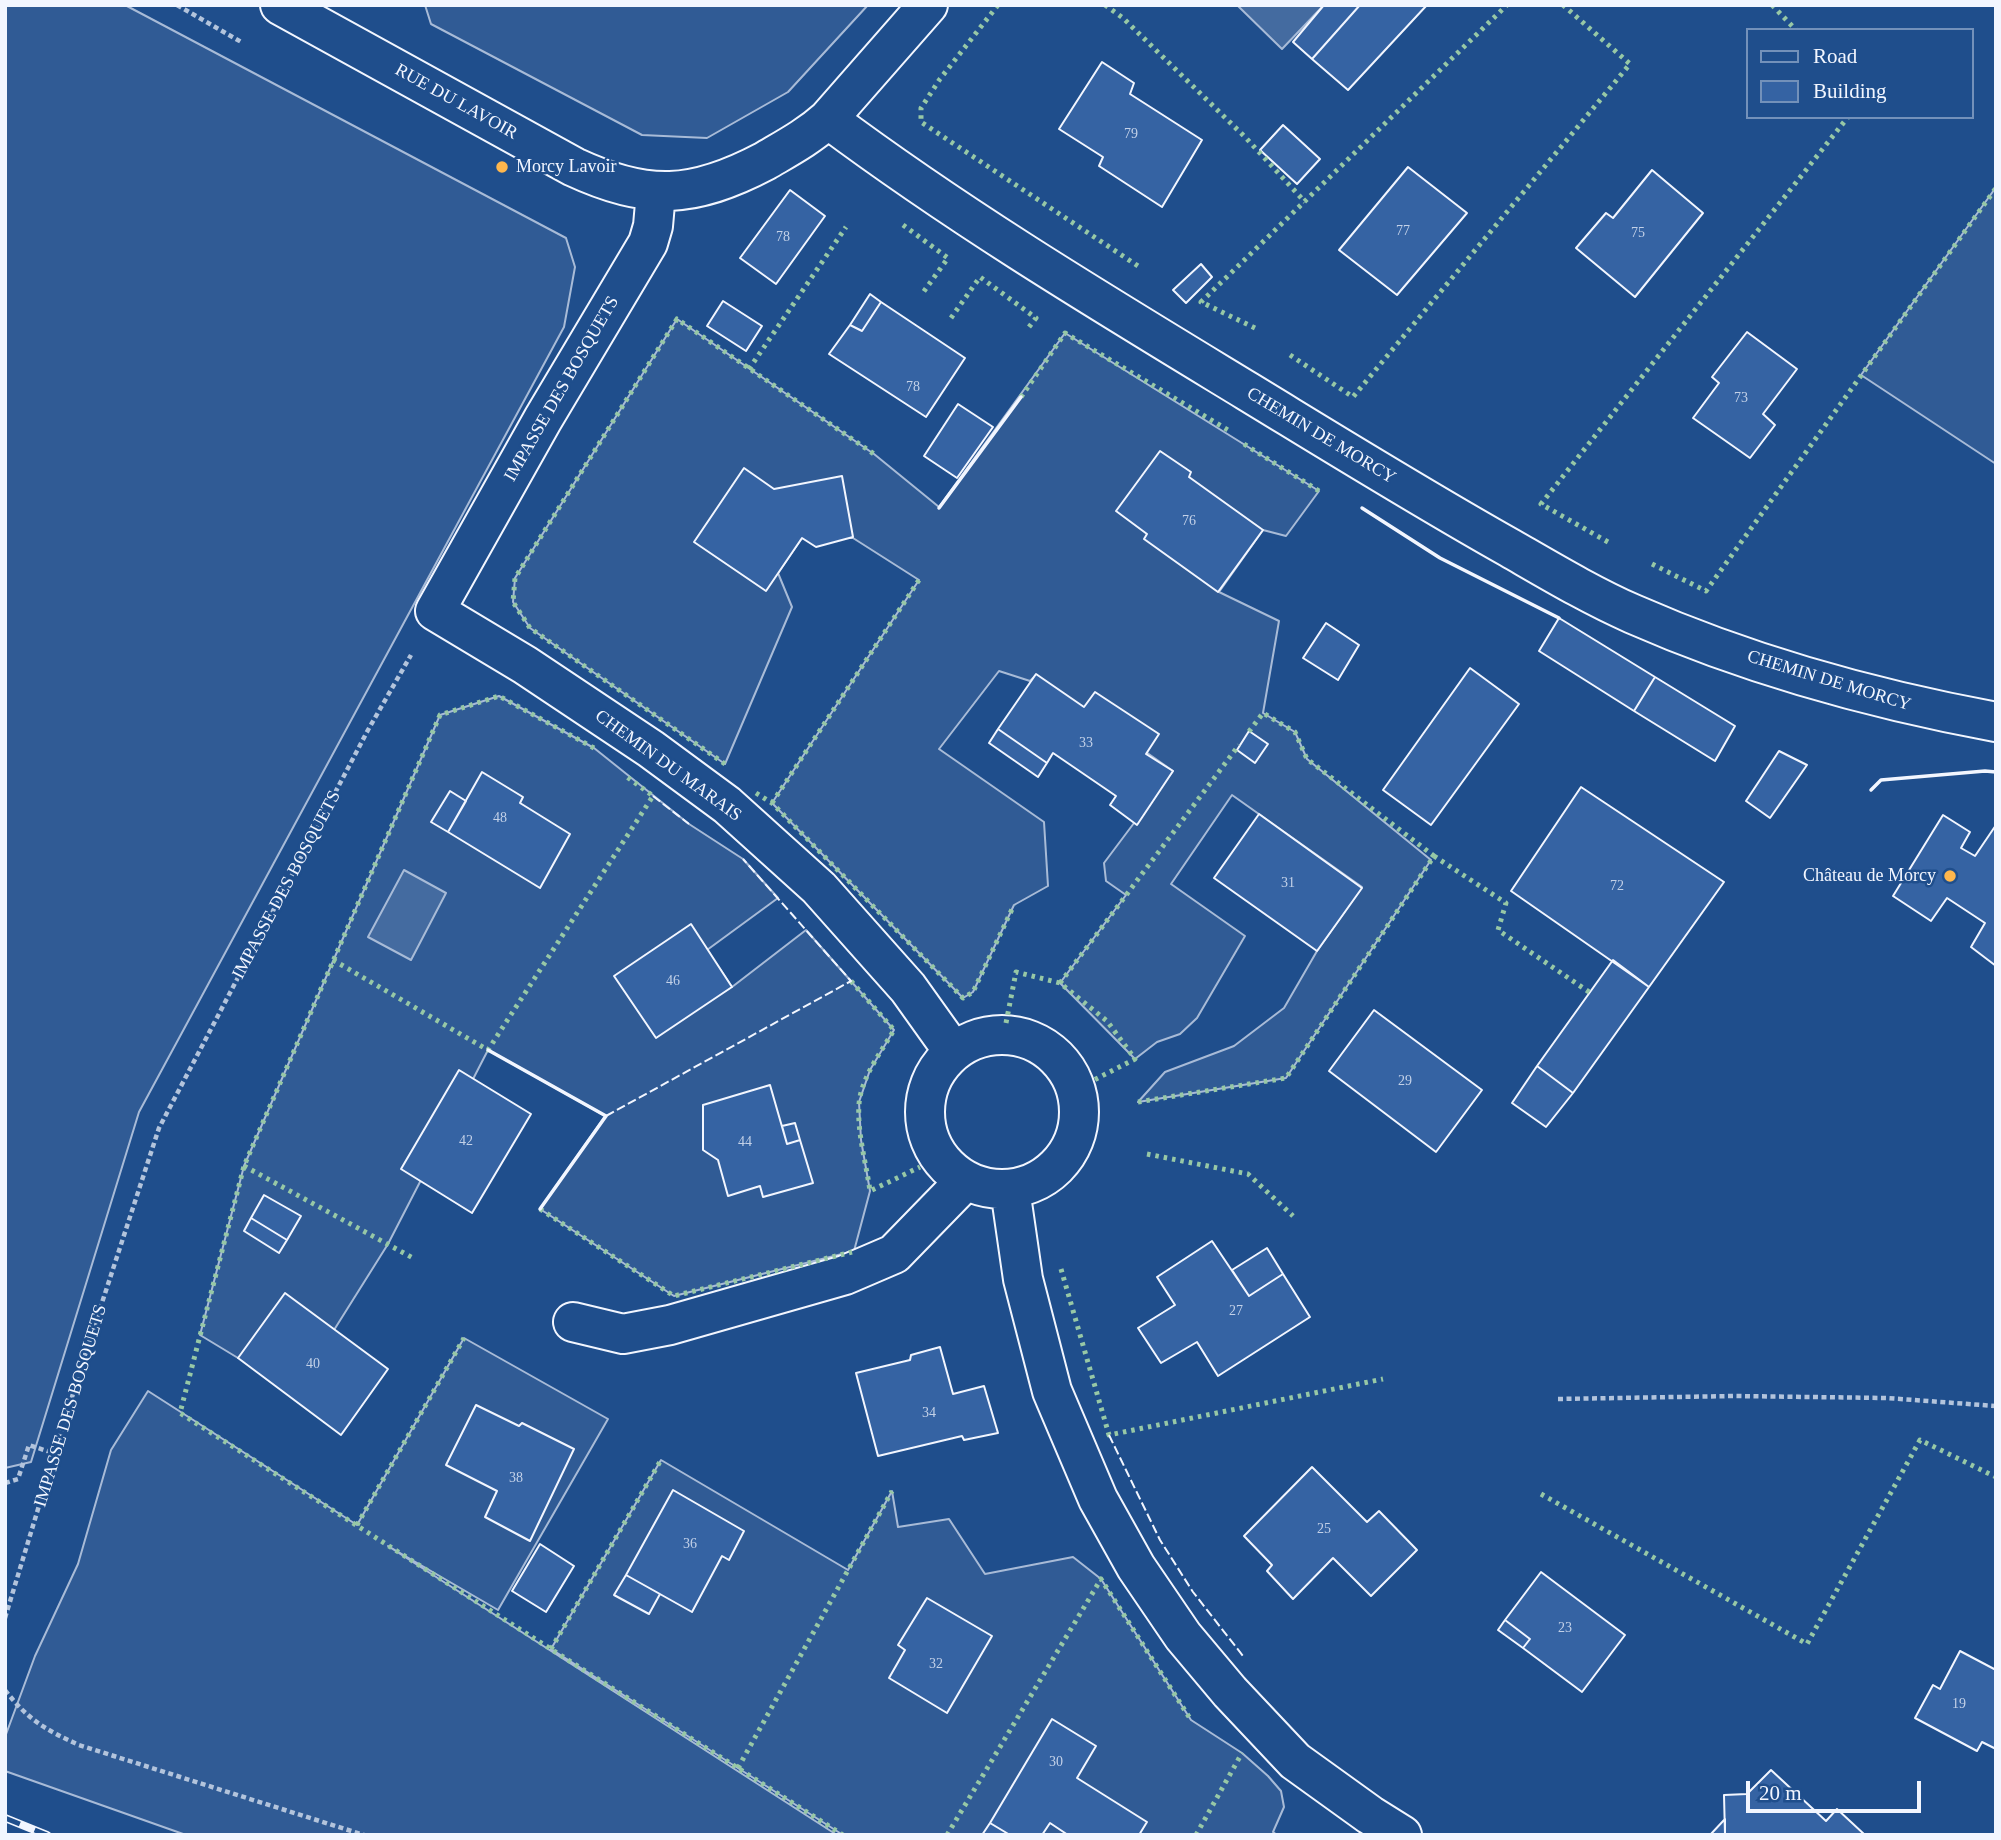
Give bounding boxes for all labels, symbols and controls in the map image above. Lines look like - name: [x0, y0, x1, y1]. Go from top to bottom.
- legend: [1745, 28, 1973, 119]
- text: Road: [1813, 44, 1857, 68]
- street label: RUE DU LAVOIR: [391, 59, 521, 145]
- text: Building: [1813, 79, 1887, 103]
- house number: 79: [1124, 126, 1138, 142]
- place label: Morcy Lavoir: [516, 156, 616, 178]
- marker: Morcy Lavoir: [494, 159, 510, 175]
- house number: 77: [1396, 223, 1410, 239]
- house number: 75: [1631, 225, 1645, 241]
- house number: 78: [776, 229, 790, 245]
- street label: IMPASSE DES BOSQUETS: [500, 292, 624, 486]
- house number: 78: [906, 379, 920, 395]
- street label: CHEMIN DE MORCY: [1243, 383, 1399, 489]
- house number: 73: [1734, 390, 1748, 406]
- house number: 76: [1182, 513, 1196, 529]
- street label: CHEMIN DE MORCY: [1745, 646, 1913, 716]
- street label: CHEMIN DU MARAIS: [590, 706, 746, 826]
- house number: 33: [1079, 735, 1093, 751]
- street label: IMPASSE DES BOSQUETS: [228, 787, 346, 983]
- house number: 48: [493, 810, 507, 826]
- place label: Château de Morcy: [1803, 865, 1936, 887]
- marker: Château de Morcy: [1942, 868, 1958, 884]
- house number: 31: [1281, 875, 1295, 891]
- house number: 72: [1610, 878, 1624, 894]
- house number: 46: [666, 973, 680, 989]
- house number: 29: [1398, 1073, 1412, 1089]
- house number: 42: [459, 1133, 473, 1149]
- house number: 44: [738, 1134, 752, 1150]
- street label: IMPASSE DES BOSQUETS: [30, 1302, 112, 1510]
- house number: 27: [1229, 1303, 1243, 1319]
- house number: 40: [306, 1356, 320, 1372]
- house number: 34: [922, 1405, 936, 1421]
- house number: 38: [509, 1470, 523, 1486]
- house number: 25: [1317, 1521, 1331, 1537]
- house number: 36: [683, 1536, 697, 1552]
- house number: 23: [1558, 1620, 1572, 1636]
- house number: 32: [929, 1656, 943, 1672]
- house number: 19: [1952, 1696, 1966, 1712]
- house number: 30: [1049, 1754, 1063, 1770]
- scale bar: [1749, 1766, 1924, 1810]
- text: 20 m: [1759, 1781, 1802, 1805]

